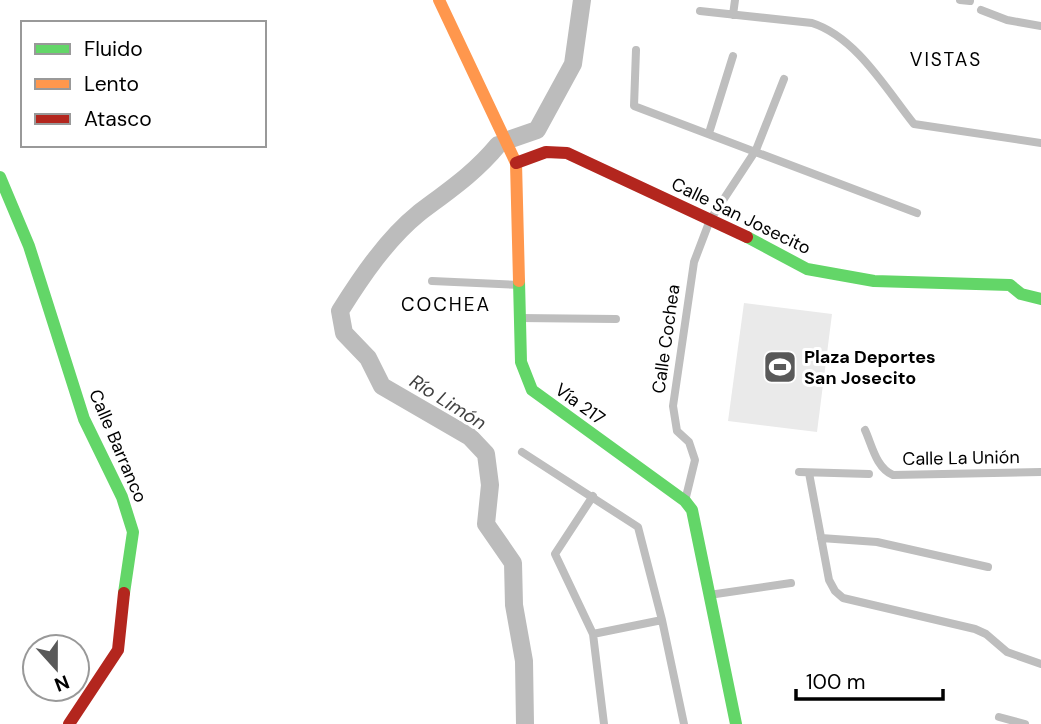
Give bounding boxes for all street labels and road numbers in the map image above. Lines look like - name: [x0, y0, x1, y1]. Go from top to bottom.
- street label: Calle San Josecito: [667, 172, 815, 260]
- street label: Calle Cochea: [646, 283, 686, 395]
- street label: Vía 217: [550, 378, 610, 430]
- street label: Calle Barranco: [83, 386, 153, 506]
- street label: Calle La Unión: [902, 445, 1020, 471]

